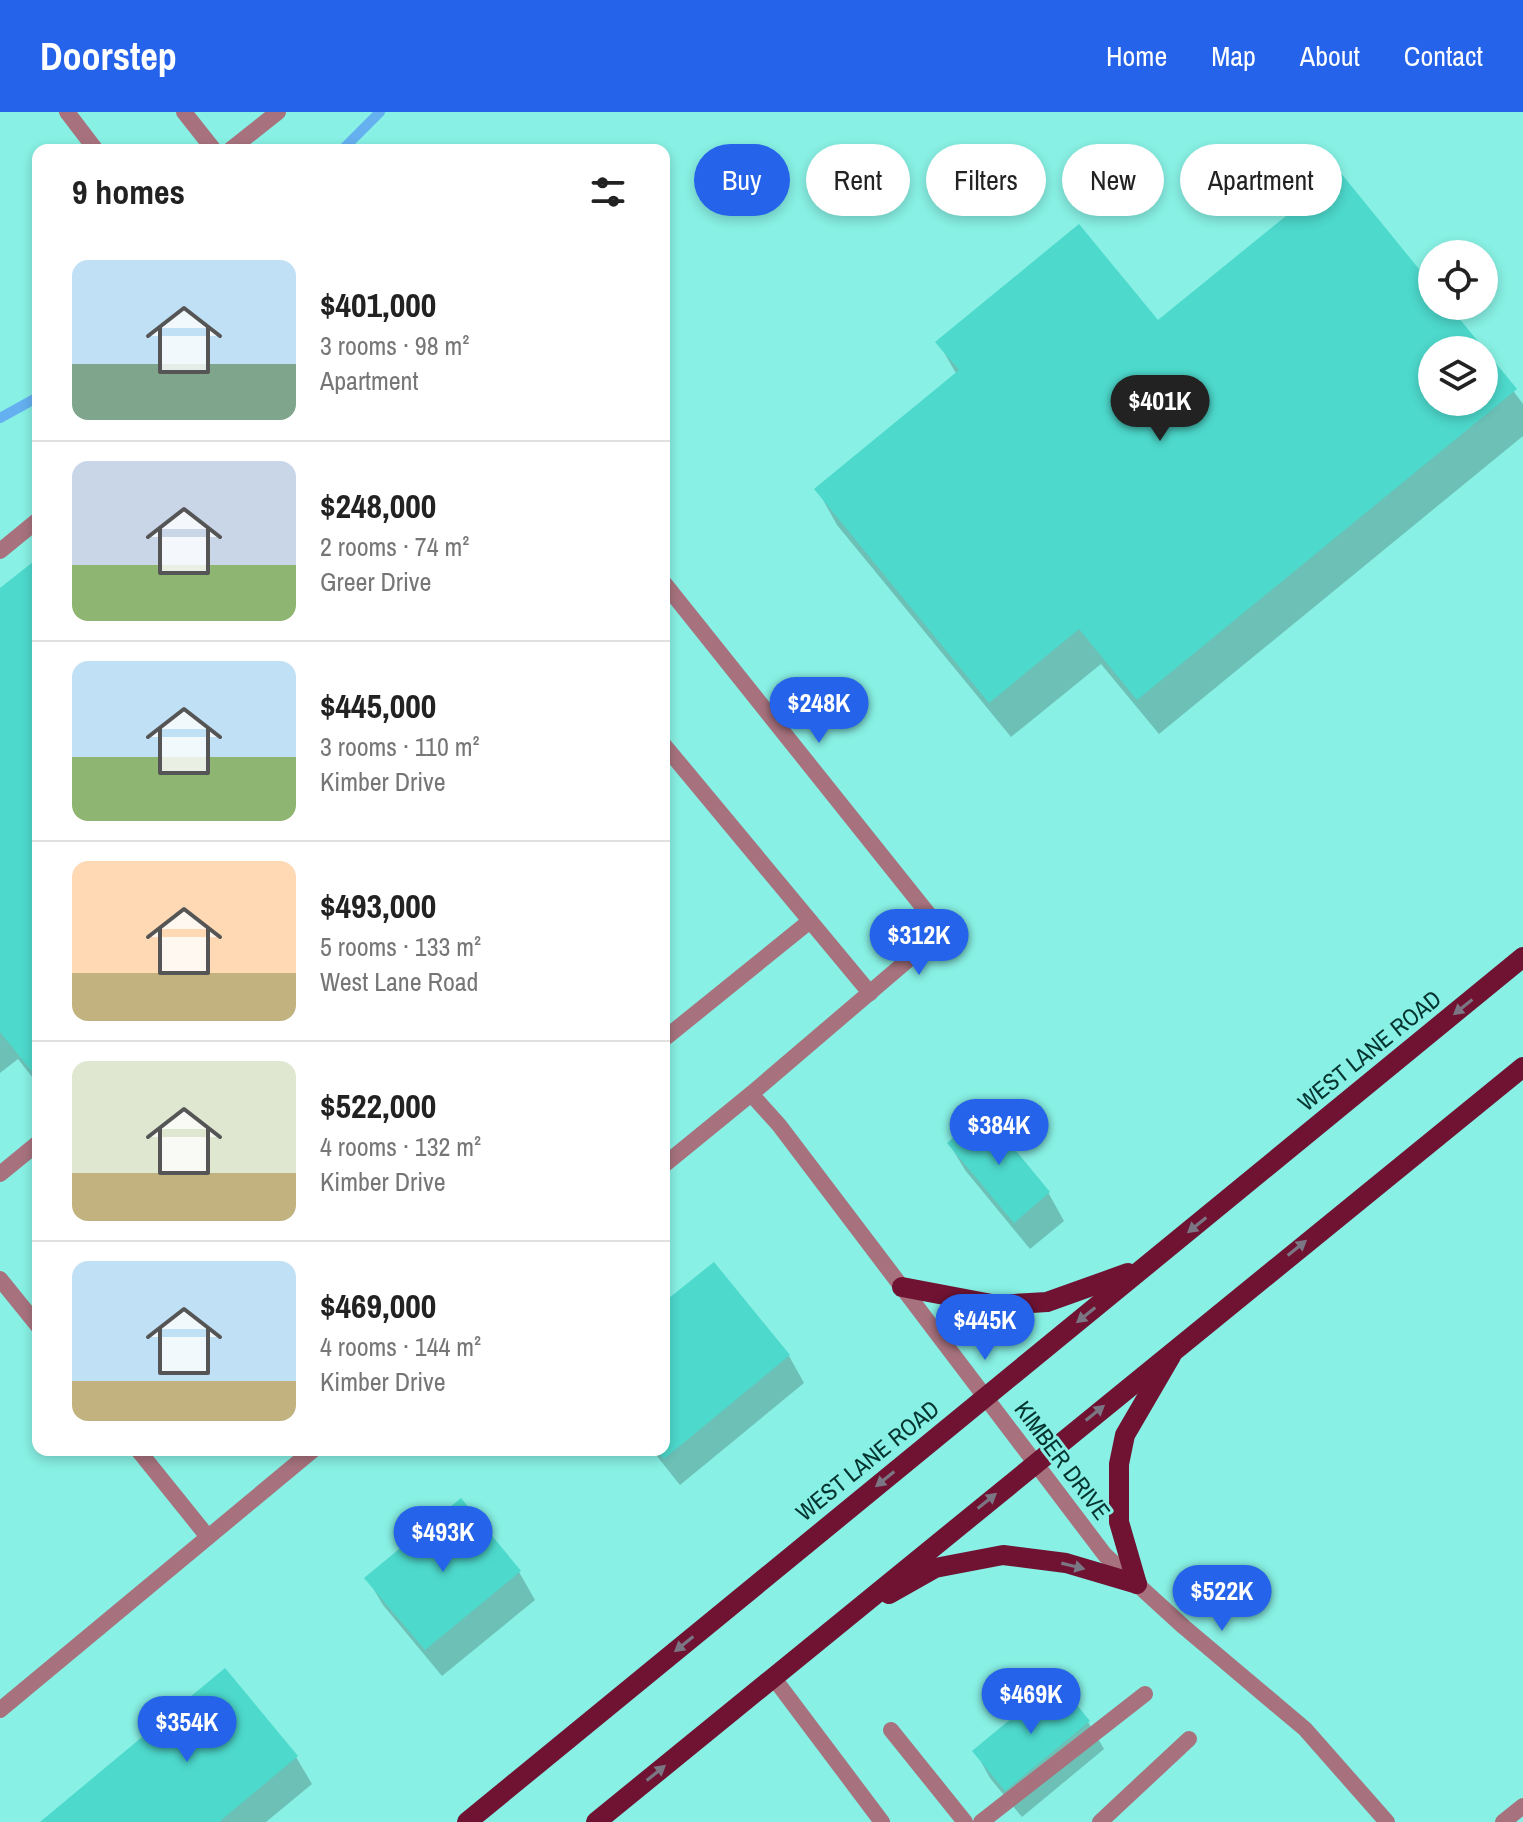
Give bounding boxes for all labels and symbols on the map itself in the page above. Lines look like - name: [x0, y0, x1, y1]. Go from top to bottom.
- pin: $401K: [1104, 375, 1216, 443]
- pin: $248K: [763, 677, 875, 745]
- pin: $312K: [863, 909, 975, 977]
- street label: WEST LANE ROAD: [1291, 982, 1447, 1118]
- one-way arrow: [1453, 998, 1473, 1015]
- pin: $384K: [943, 1099, 1055, 1167]
- one-way arrow: [1187, 1216, 1207, 1233]
- one-way arrow: [1287, 1241, 1307, 1257]
- pin: $445K: [929, 1294, 1041, 1362]
- one-way arrow: [1076, 1306, 1096, 1323]
- street label: WEST LANE ROAD: [789, 1392, 945, 1528]
- street label: KIMBER DRIVE: [1008, 1394, 1118, 1526]
- one-way arrow: [1085, 1405, 1105, 1422]
- one-way arrow: [875, 1470, 895, 1487]
- one-way arrow: [977, 1493, 997, 1510]
- pin: $493K: [387, 1506, 499, 1574]
- one-way arrow: [1060, 1560, 1085, 1572]
- pin: $522K: [1166, 1565, 1278, 1633]
- one-way arrow: [674, 1635, 694, 1652]
- pin: $469K: [975, 1668, 1087, 1736]
- pin: $354K: [131, 1696, 243, 1764]
- one-way arrow: [646, 1764, 667, 1781]

